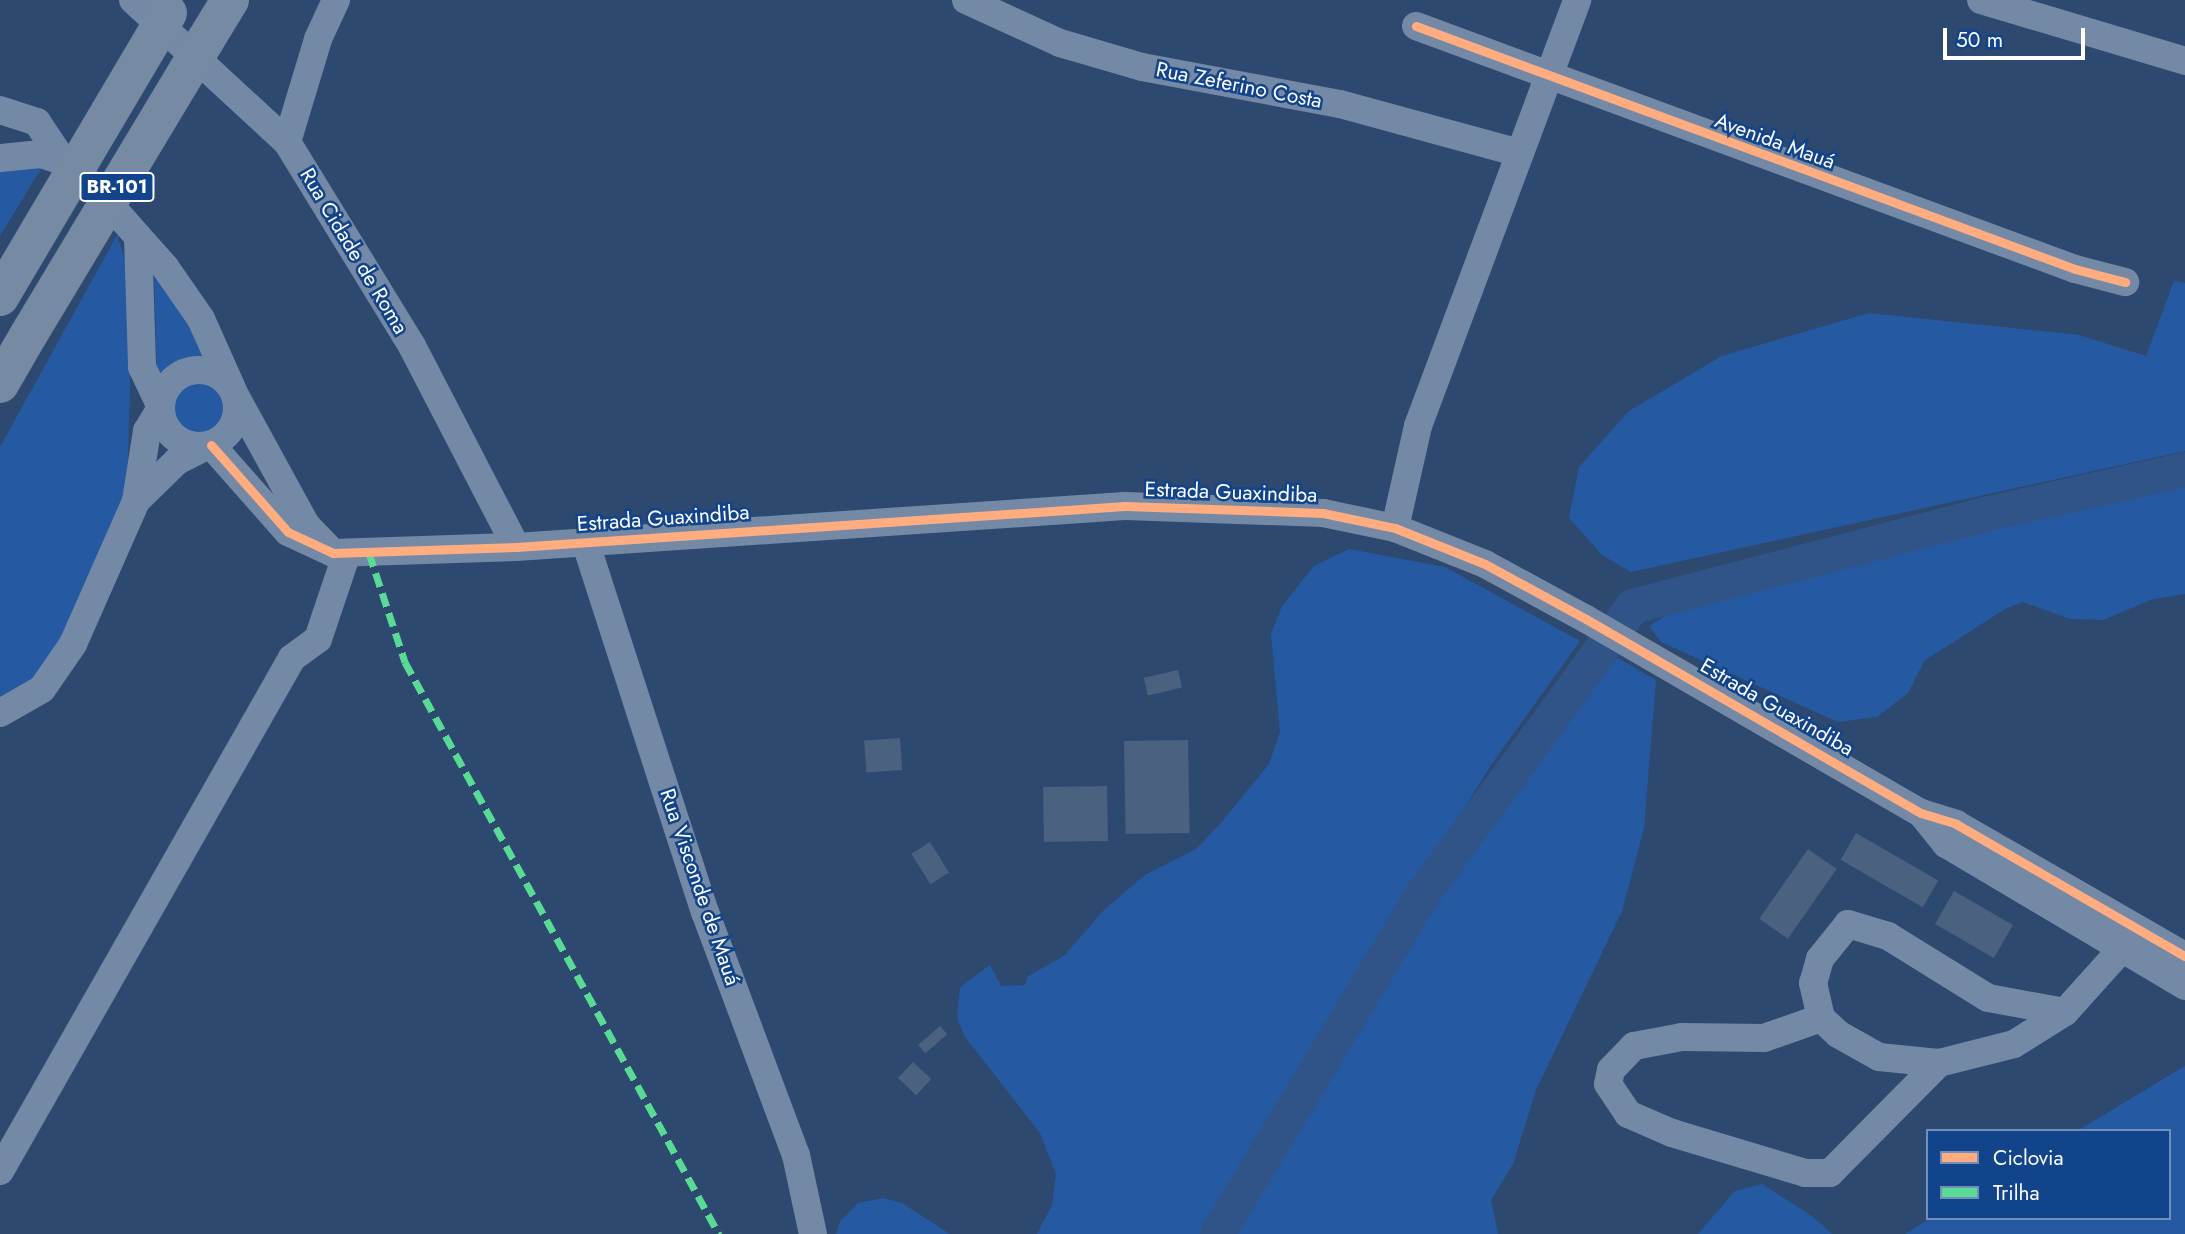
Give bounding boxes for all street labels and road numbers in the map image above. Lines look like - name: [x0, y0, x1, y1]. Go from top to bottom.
- street label: Rua Zeferino Costa: [1154, 57, 1324, 113]
- street label: Avenida Mauá: [1712, 108, 1838, 174]
- street label: Rua Cidade de Roma: [295, 164, 413, 338]
- road number: BR-101: [78, 172, 156, 202]
- street label: Estrada Guaxindiba: [1144, 476, 1318, 508]
- street label: Estrada Guaxindiba: [576, 499, 750, 537]
- street label: Estrada Guaxindiba: [1696, 653, 1858, 761]
- street label: Rua Visconde de Mauá: [655, 786, 745, 988]

